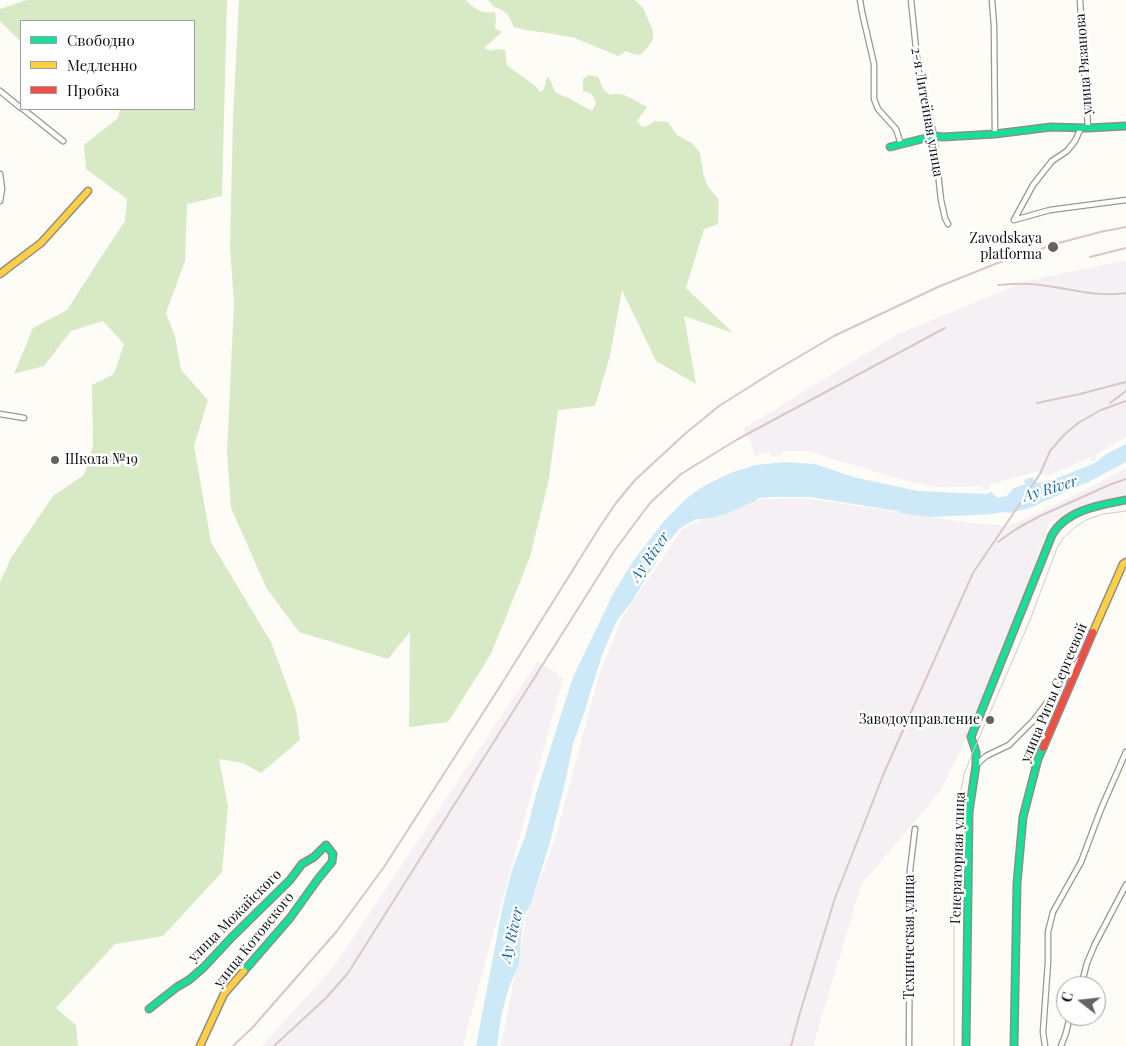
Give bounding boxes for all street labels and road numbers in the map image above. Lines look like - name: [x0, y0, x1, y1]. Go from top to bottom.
- street label: улица Рязанова: [1072, 13, 1096, 115]
- street label: 2-я Литейная улица: [907, 46, 947, 178]
- street label: улица Риты Сергеевой: [1017, 621, 1091, 765]
- street label: Генераторная улица: [947, 792, 969, 924]
- street label: улица Можайского: [185, 866, 285, 966]
- street label: Техническая улица: [902, 874, 918, 1000]
- street label: улица Котовского: [210, 889, 298, 991]

